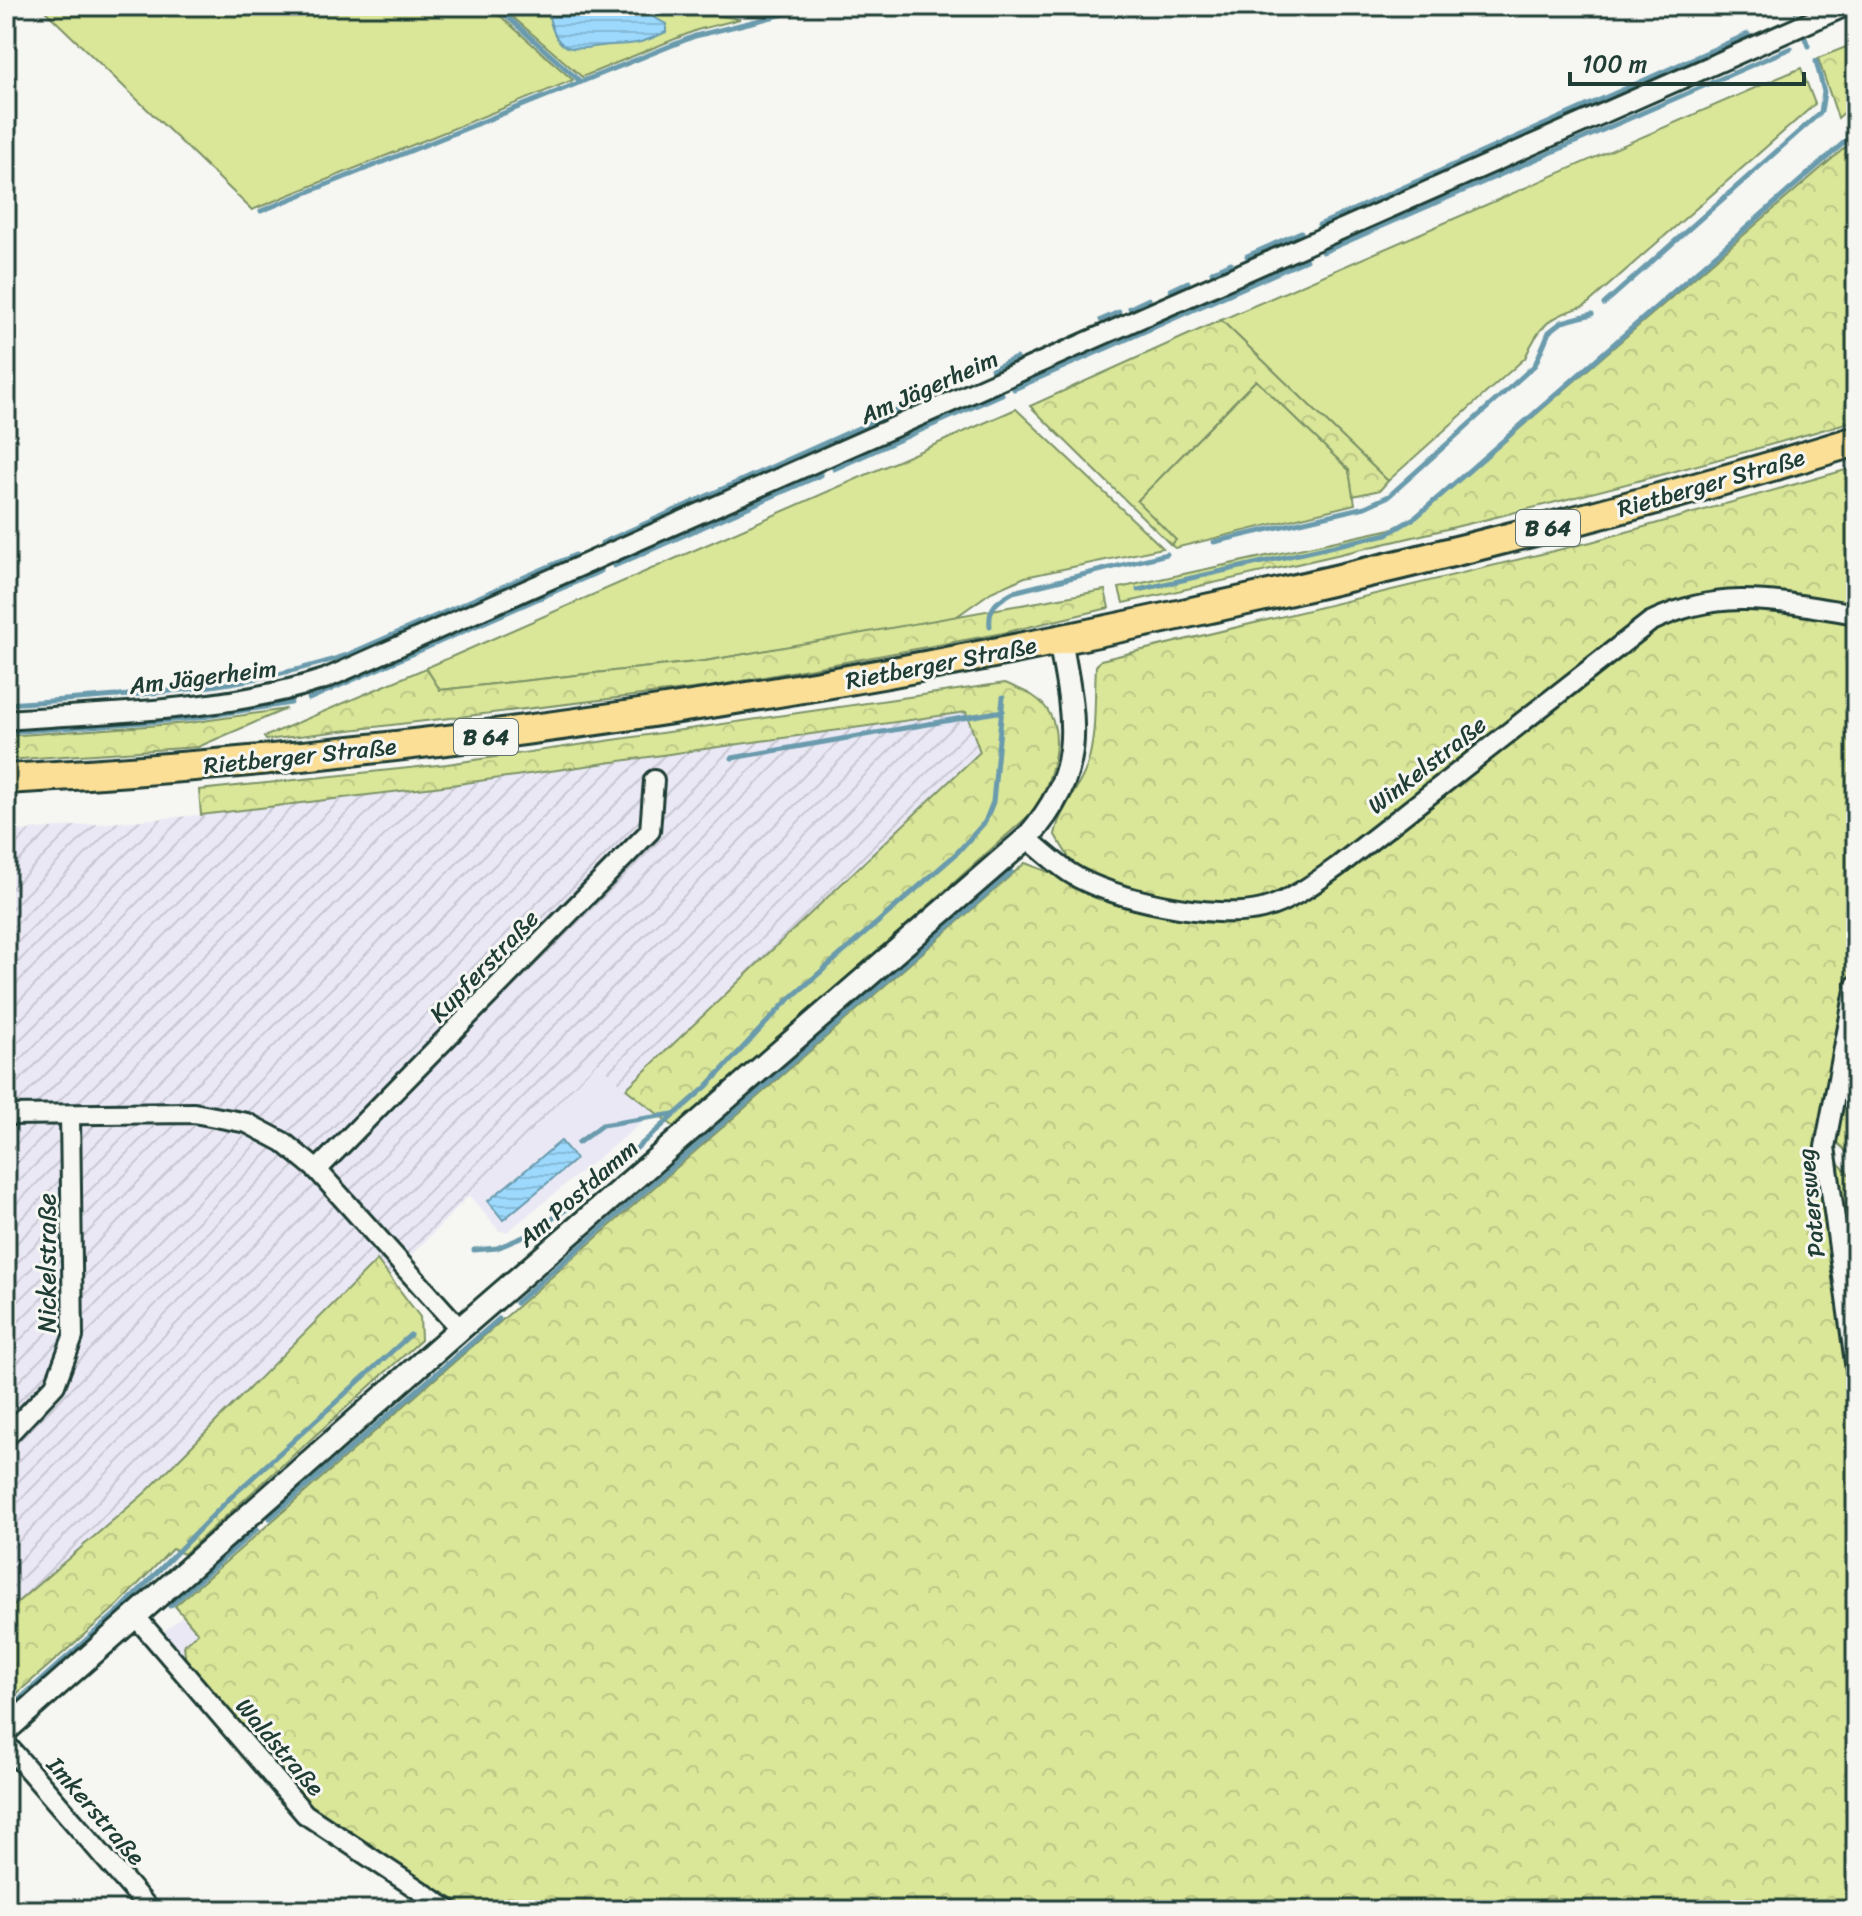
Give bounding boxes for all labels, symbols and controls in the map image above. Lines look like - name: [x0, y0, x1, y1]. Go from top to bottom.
- scale bar: [1570, 36, 1804, 86]
- text: 100 m: [1582, 43, 1647, 85]
- street label: Am Jägerheim: [852, 338, 1005, 437]
- street label: Rietberger Straße: [1612, 436, 1810, 530]
- road number: B 64: [1516, 510, 1580, 546]
- street label: Rietberger Straße: [842, 624, 1040, 702]
- street label: Am Jägerheim: [126, 647, 279, 707]
- street label: Winkelstraße: [1358, 705, 1496, 825]
- road number: B 64: [454, 719, 518, 755]
- street label: Rietberger Straße: [202, 725, 399, 787]
- street label: Kupferstraße: [419, 899, 549, 1033]
- street label: Am Postdamm: [507, 1128, 648, 1259]
- street label: Patersweg: [1784, 1146, 1838, 1260]
- street label: Nickelstraße: [26, 1193, 68, 1333]
- street label: Waldstraße: [225, 1688, 336, 1807]
- street label: Imkerstraße: [35, 1746, 156, 1876]

